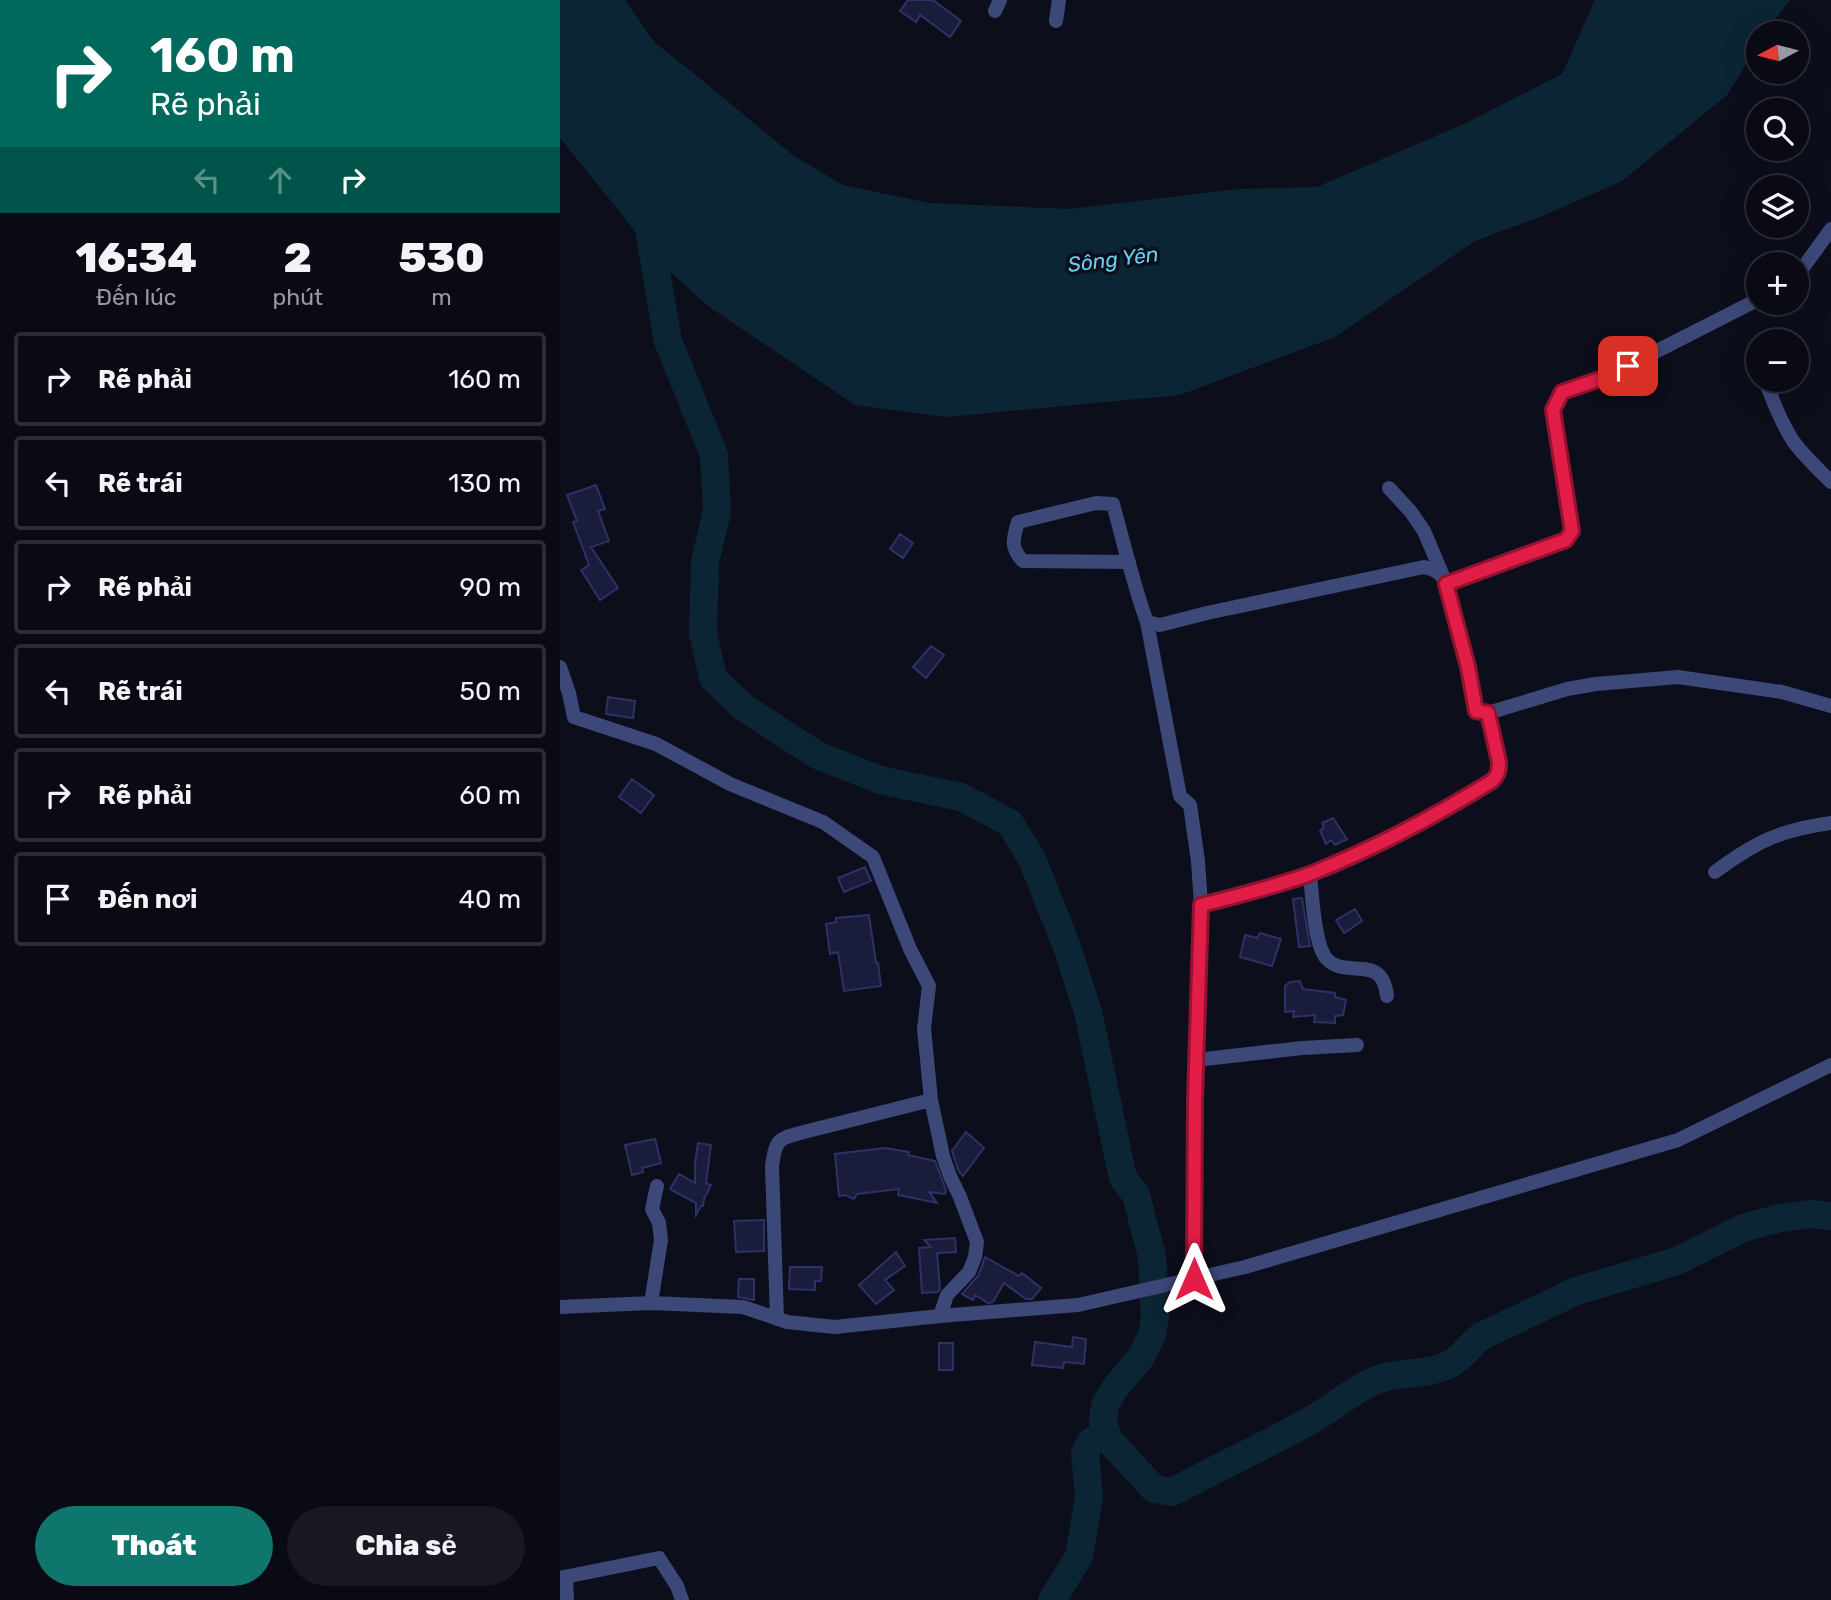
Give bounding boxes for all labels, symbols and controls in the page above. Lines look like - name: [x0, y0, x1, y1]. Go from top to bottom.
- north arrow: [1746, 21, 1810, 84]
- map controls: [1746, 21, 1809, 392]
- text: 160 m: [150, 26, 295, 84]
- icon: right: [35, 28, 126, 119]
- text: Rẽ phải: [150, 85, 261, 123]
- button: search: [1746, 98, 1809, 161]
- icon: left: [188, 161, 226, 199]
- icon: ahead: [261, 161, 299, 199]
- icon: right: [334, 161, 372, 199]
- button: layers: [1746, 175, 1809, 238]
- text: 16:34: [75, 233, 197, 283]
- text: 2: [284, 233, 312, 283]
- text: 530: [398, 233, 485, 283]
- water label: Sông Yên: [1066, 241, 1160, 277]
- button: +: [1746, 252, 1809, 315]
- text: Đến lúc: [96, 283, 177, 311]
- text: phút: [273, 283, 323, 311]
- text: m: [431, 283, 452, 311]
- button: −: [1746, 329, 1809, 392]
- pin: [1598, 336, 1658, 396]
- icon: arrive: [1609, 347, 1647, 385]
- icon: right: [39, 360, 77, 398]
- text: Rẽ phải: [98, 364, 192, 395]
- text: 160 m: [448, 364, 521, 395]
- icon: left: [39, 464, 77, 502]
- text: Rẽ trái: [98, 468, 183, 499]
- text: 130 m: [448, 468, 521, 499]
- icon: right: [39, 568, 77, 606]
- text: Rẽ phải: [98, 572, 192, 603]
- text: 90 m: [460, 572, 521, 603]
- icon: left: [39, 672, 77, 710]
- text: Rẽ trái: [98, 676, 183, 707]
- text: 50 m: [460, 676, 521, 707]
- icon: right: [39, 776, 77, 814]
- text: Rẽ phải: [98, 780, 192, 811]
- text: 60 m: [459, 780, 521, 811]
- icon: arrive: [39, 880, 77, 918]
- text: Đến nơi: [98, 884, 197, 915]
- text: 40 m: [459, 884, 521, 915]
- position arrow: [1157, 1242, 1231, 1316]
- button: Thoát: [35, 1506, 273, 1586]
- button: Chia sẻ: [287, 1506, 525, 1586]

